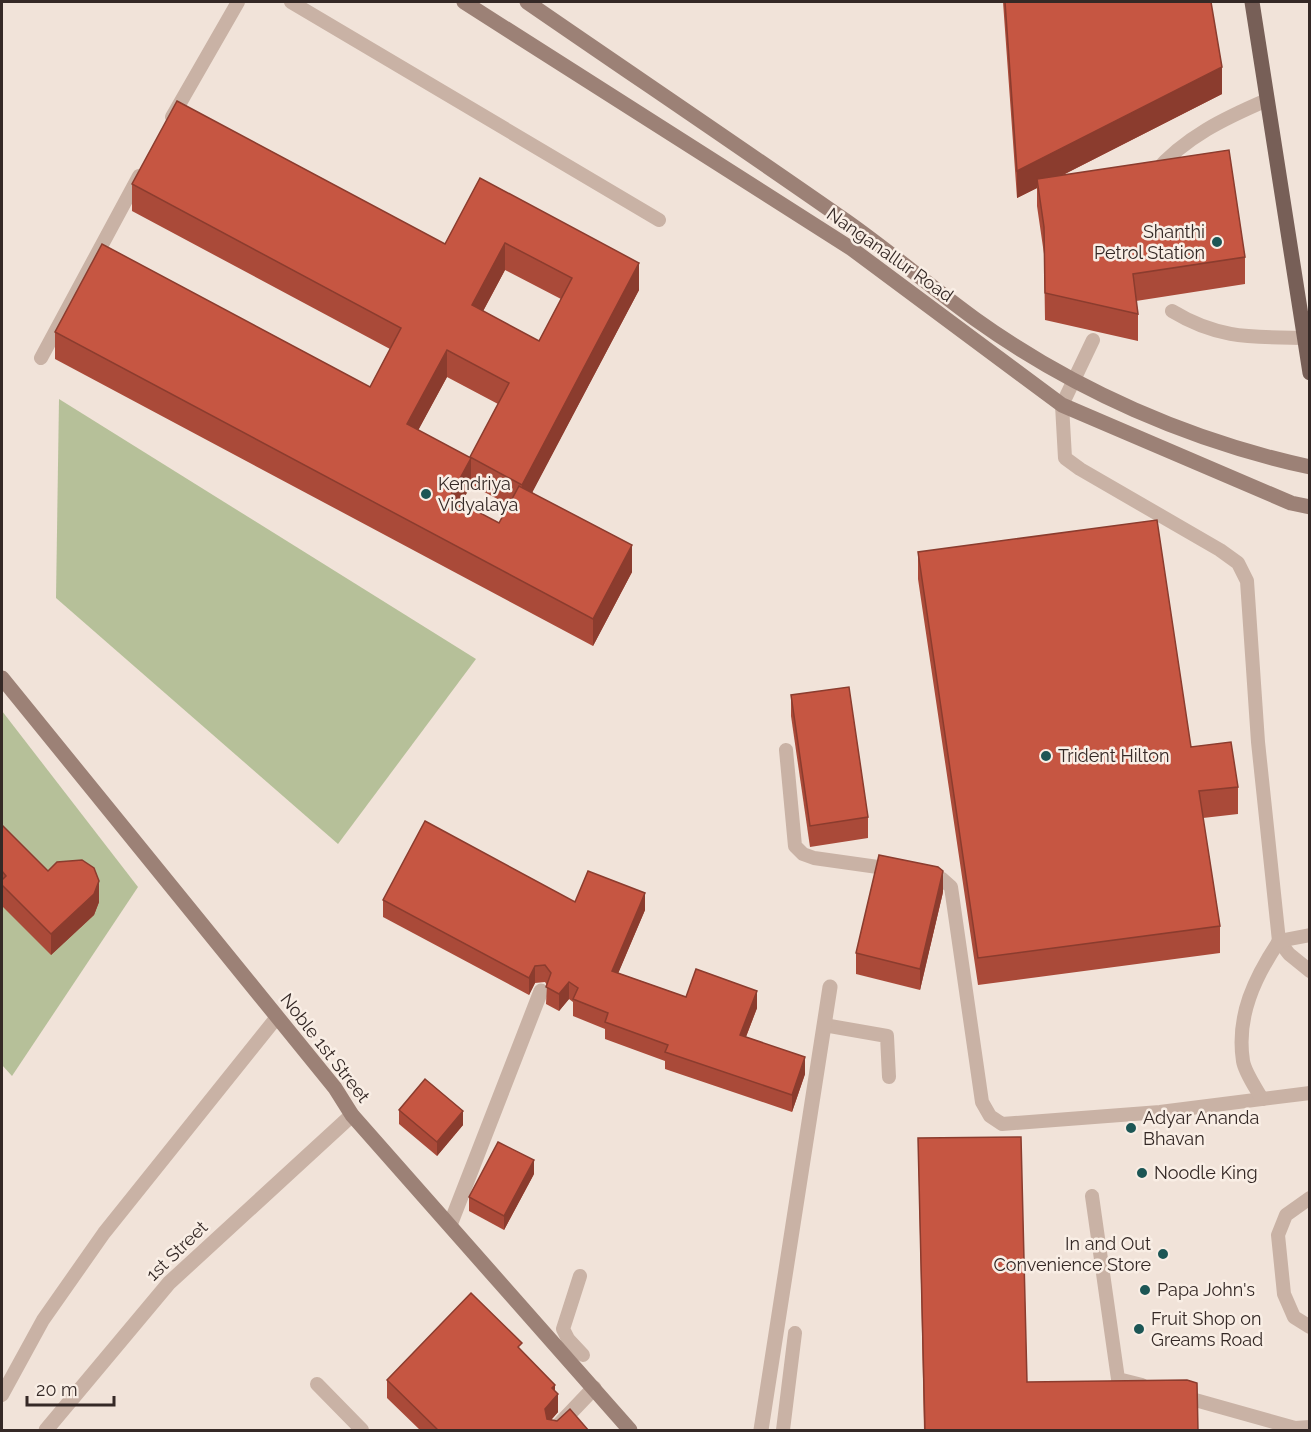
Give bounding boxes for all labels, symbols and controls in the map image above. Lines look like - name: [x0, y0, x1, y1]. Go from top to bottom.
- street label: Nanganallur Road: [823, 203, 958, 306]
- place label: Shanthi Petrol Station: [1094, 221, 1205, 263]
- marker: Shanthi Petrol Station: [1210, 235, 1224, 249]
- place label: Kendriya Vidyalaya: [438, 473, 518, 515]
- marker: Kendriya Vidyalaya: [419, 487, 433, 501]
- place label: Trident Hilton: [1058, 745, 1170, 766]
- marker: Trident Hilton: [1039, 749, 1053, 763]
- street label: Noble 1st Street: [276, 989, 374, 1106]
- place label: Adyar Ananda Bhavan: [1143, 1107, 1259, 1149]
- marker: Adyar Ananda Bhavan: [1124, 1121, 1138, 1135]
- place label: Noodle King: [1154, 1162, 1258, 1183]
- marker: Noodle King: [1135, 1166, 1149, 1180]
- street label: 1st Street: [142, 1216, 212, 1285]
- place label: In and Out Convenience Store: [993, 1233, 1151, 1275]
- marker: In and Out Convenience Store: [1156, 1247, 1170, 1261]
- place label: Papa John's: [1157, 1279, 1255, 1300]
- marker: Papa John's: [1138, 1283, 1152, 1297]
- place label: Fruit Shop on Greams Road: [1151, 1308, 1263, 1350]
- marker: Fruit Shop on Greams Road: [1132, 1322, 1146, 1336]
- scale bar: [27, 1369, 114, 1407]
- text: 20 m: [36, 1379, 78, 1400]

